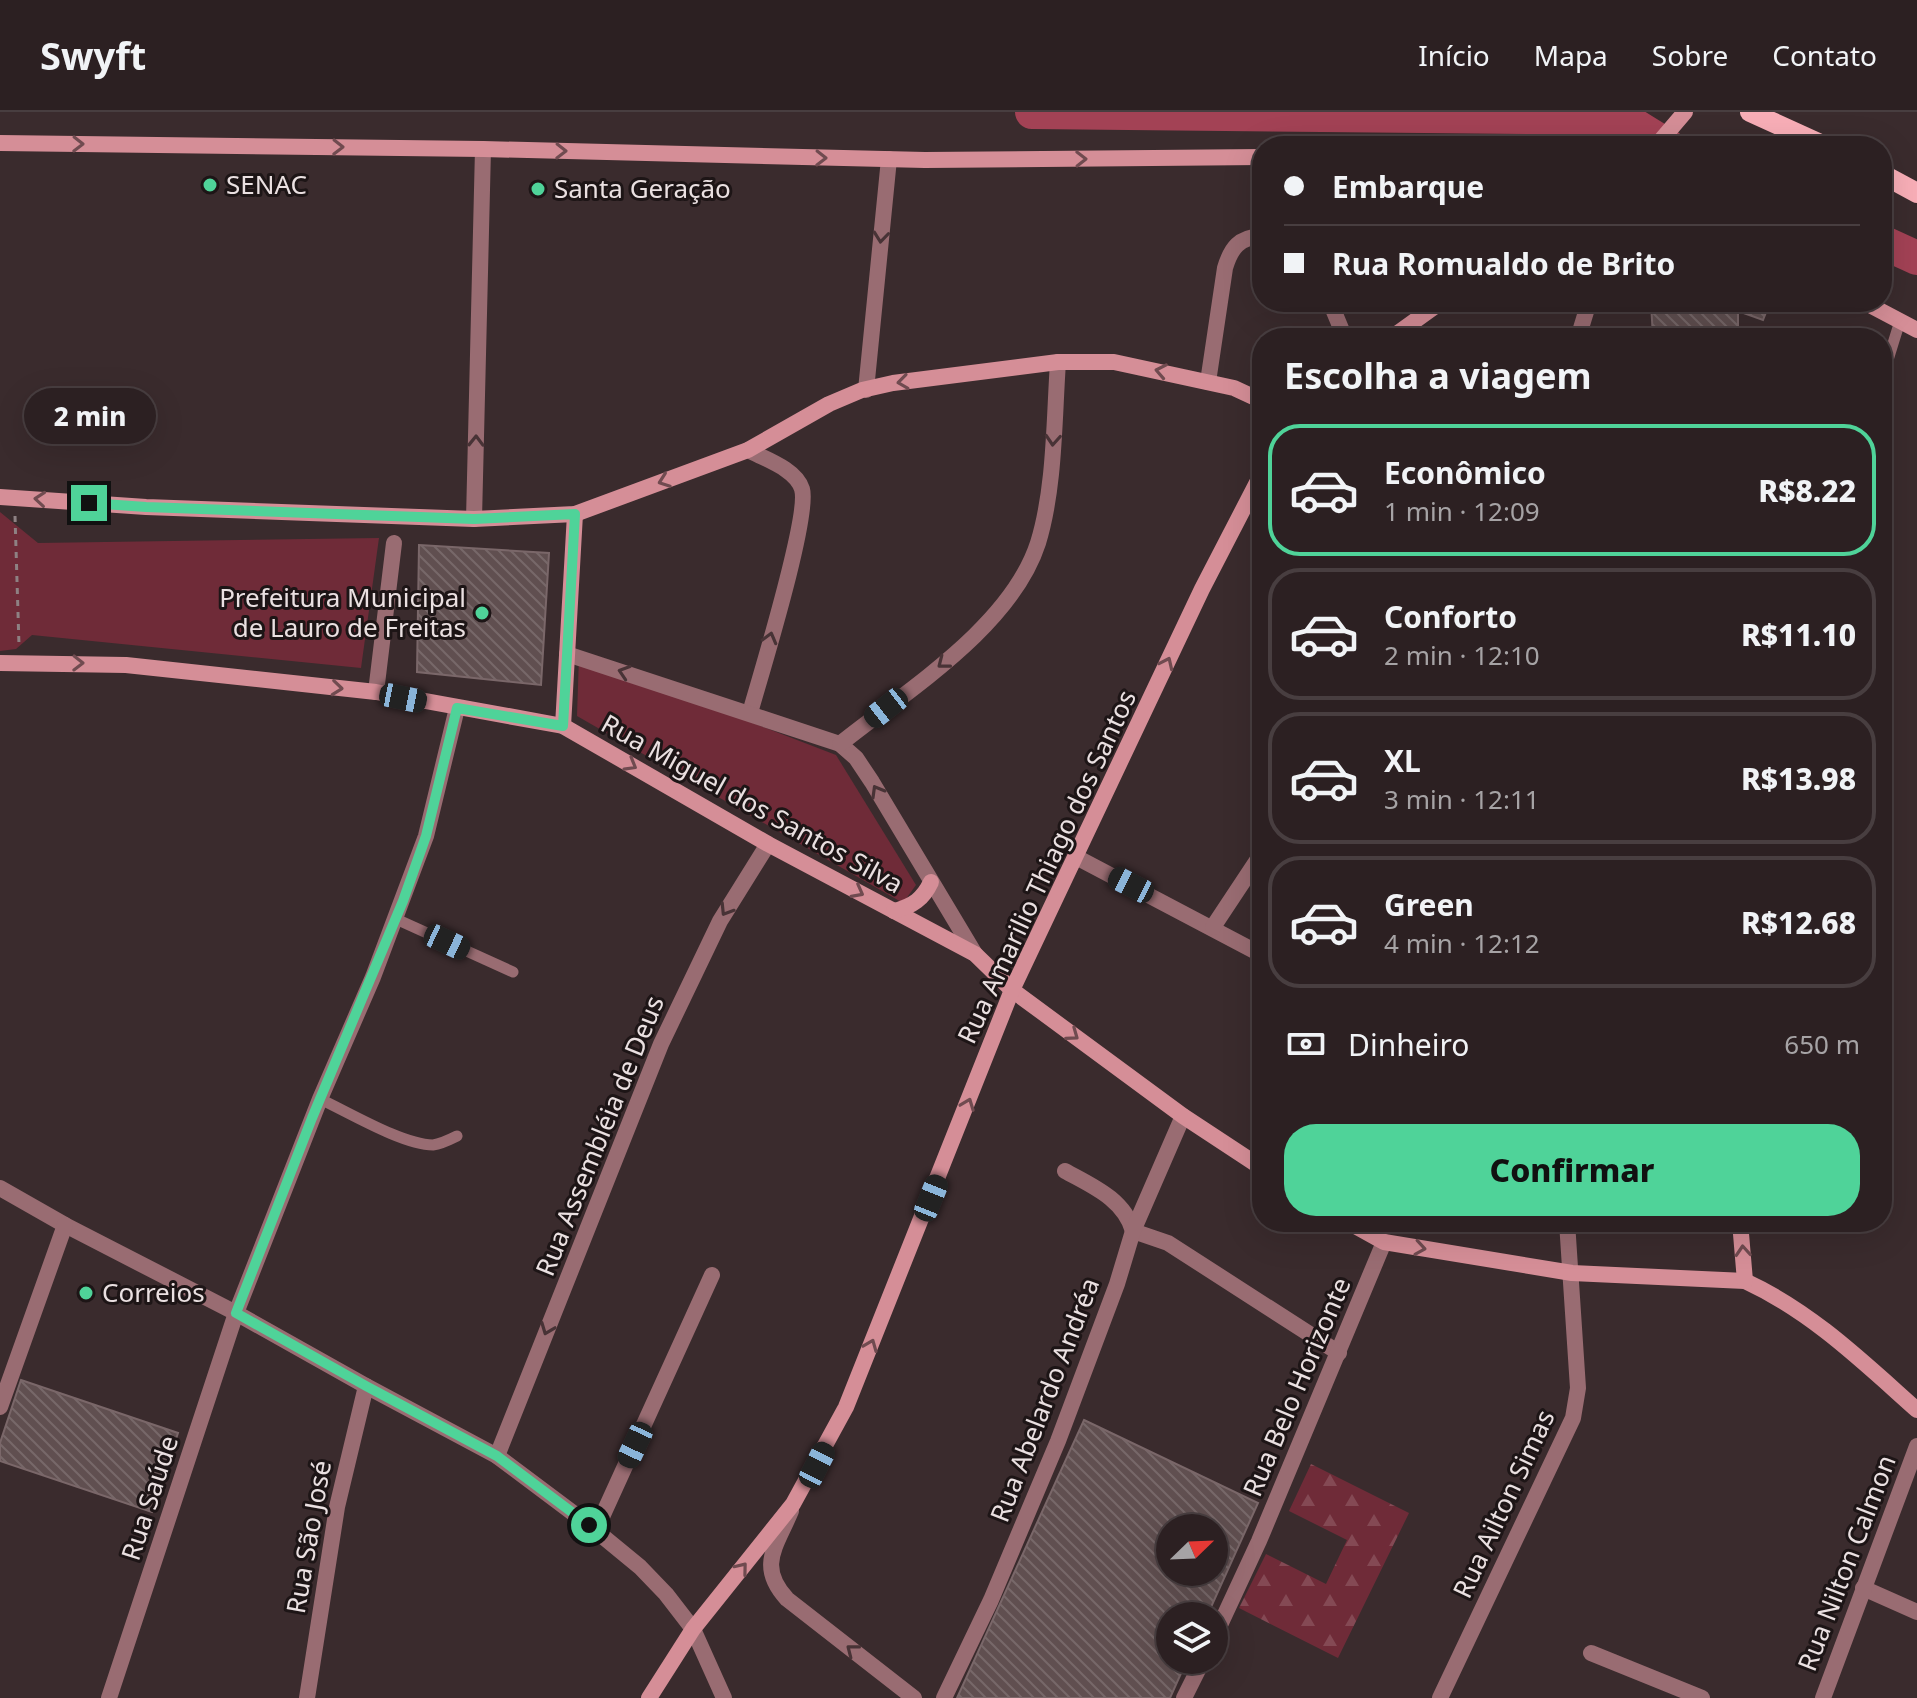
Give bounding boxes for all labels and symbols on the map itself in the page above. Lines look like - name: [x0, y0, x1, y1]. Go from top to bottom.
- one-way arrow: [72, 136, 85, 153]
- one-way arrow: [332, 139, 345, 156]
- one-way arrow: [555, 143, 568, 160]
- one-way arrow: [815, 149, 828, 166]
- one-way arrow: [1075, 150, 1088, 168]
- place label: SENAC: [226, 166, 307, 202]
- place label: Santa Geração: [554, 170, 731, 206]
- marker: SENAC: [201, 176, 219, 194]
- marker: Santa Geração: [529, 180, 547, 198]
- one-way arrow: [872, 231, 889, 244]
- one-way arrow: [1154, 364, 1167, 381]
- one-way arrow: [896, 373, 910, 390]
- callout: 2 min: [23, 387, 155, 443]
- one-way arrow: [467, 434, 485, 447]
- one-way arrow: [1045, 434, 1062, 447]
- one-way arrow: [658, 471, 672, 488]
- route end: [71, 485, 107, 521]
- one-way arrow: [33, 491, 46, 508]
- place label: Prefeitura Municipal de Lauro de Freitas: [219, 579, 466, 645]
- marker: Prefeitura Municipal de Lauro de Freitas: [473, 604, 491, 622]
- one-way arrow: [761, 631, 778, 645]
- one-way arrow: [938, 653, 952, 668]
- one-way arrow: [72, 654, 85, 671]
- one-way arrow: [1157, 656, 1173, 671]
- one-way arrow: [618, 666, 632, 682]
- one-way arrow: [330, 680, 343, 697]
- car: [377, 682, 429, 714]
- car: [860, 684, 912, 732]
- street label: Rua Amarilio Thiago dos Santos: [948, 684, 1144, 1049]
- street label: Rua Miguel dos Santos Silva: [595, 705, 910, 901]
- one-way arrow: [622, 755, 637, 771]
- one-way arrow: [871, 785, 887, 800]
- car: [1104, 863, 1158, 907]
- one-way arrow: [850, 882, 864, 897]
- one-way arrow: [721, 901, 736, 916]
- car: [420, 921, 474, 963]
- street label: Rua Assembléia de Deus: [526, 990, 672, 1281]
- one-way arrow: [1064, 1025, 1079, 1039]
- one-way arrow: [958, 1098, 975, 1112]
- car: [911, 1171, 951, 1225]
- one-way arrow: [1413, 1239, 1427, 1256]
- one-way arrow: [1735, 1245, 1752, 1258]
- street label: Rua Belo Horizonte: [1234, 1271, 1359, 1502]
- street label: Rua Abelardo Andréa: [981, 1272, 1107, 1527]
- place label: Correios: [102, 1274, 205, 1310]
- marker: Correios: [77, 1284, 95, 1302]
- one-way arrow: [540, 1321, 557, 1335]
- one-way arrow: [862, 1339, 878, 1353]
- street label: Rua Ailton Simas: [1444, 1404, 1562, 1604]
- car: [614, 1418, 656, 1472]
- street label: Rua Saúde: [112, 1431, 186, 1565]
- car: [795, 1438, 839, 1492]
- street label: Rua Nilton Calmon: [1788, 1450, 1904, 1676]
- street label: Rua São José: [277, 1457, 339, 1616]
- route start: [571, 1507, 607, 1543]
- north arrow: [1156, 1514, 1228, 1586]
- one-way arrow: [732, 1563, 747, 1577]
- one-way arrow: [847, 1645, 861, 1660]

